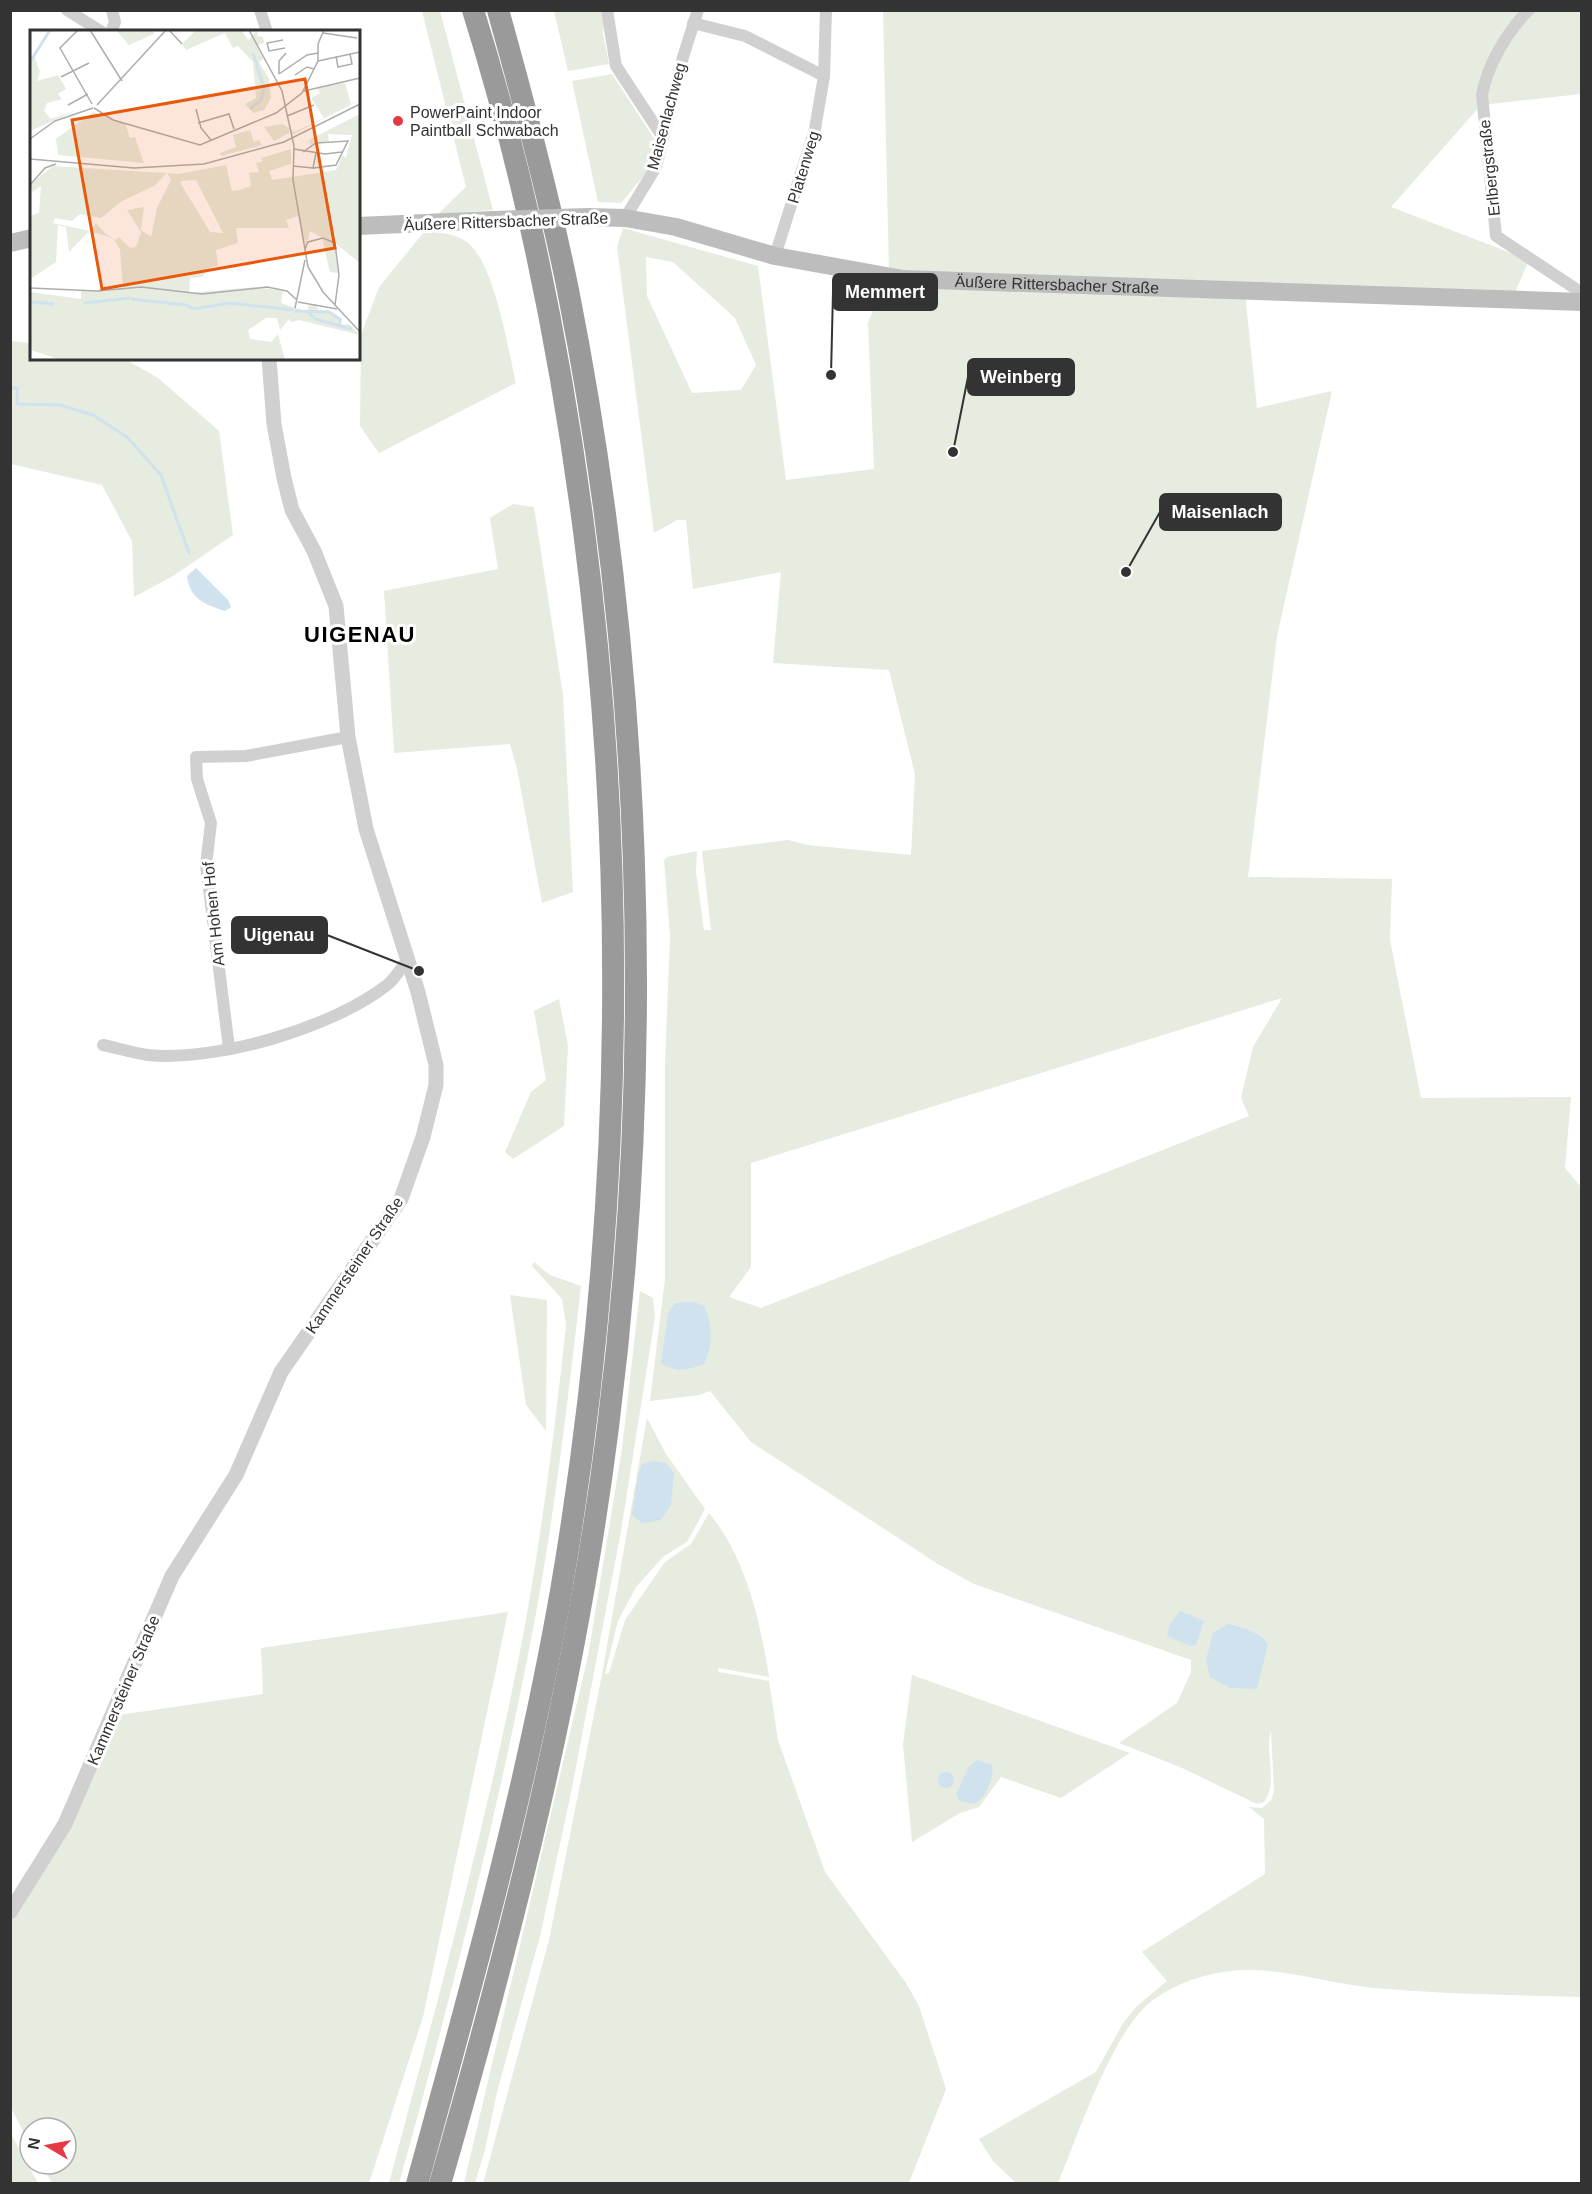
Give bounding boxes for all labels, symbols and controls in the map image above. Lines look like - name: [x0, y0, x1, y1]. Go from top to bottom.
- inset map: [30, 30, 360, 360]
- street label: Maisenlachweg: [644, 61, 689, 172]
- place label: PowerPaint Indoor Paintball Schwabach: [410, 104, 559, 139]
- marker: PowerPaint Indoor Paintball Schwabach: [391, 114, 405, 128]
- street label: Erlbergstraße: [1476, 119, 1503, 217]
- street label: Platenweg: [784, 129, 823, 205]
- street label: Äußere Rittersbacher Straße: [404, 209, 609, 234]
- street label: Äußere Rittersbacher Straße: [954, 273, 1160, 297]
- callout: Memmert: [833, 274, 937, 310]
- text: Memmert: [845, 282, 925, 302]
- callout: Weinberg: [968, 359, 1074, 395]
- text: Weinberg: [980, 367, 1062, 387]
- callout: Maisenlach: [1160, 494, 1281, 530]
- text: Maisenlach: [1171, 502, 1269, 522]
- district label: UIGENAU: [304, 622, 416, 647]
- street label: Am Hohen Hof: [200, 860, 227, 967]
- callout: Uigenau: [232, 917, 327, 953]
- text: Uigenau: [243, 925, 315, 945]
- street label: Kammersteiner Straße: [302, 1194, 407, 1337]
- street label: Kammersteiner Straße: [84, 1613, 163, 1768]
- north arrow: [18, 2116, 78, 2176]
- text: N: [24, 2136, 43, 2151]

